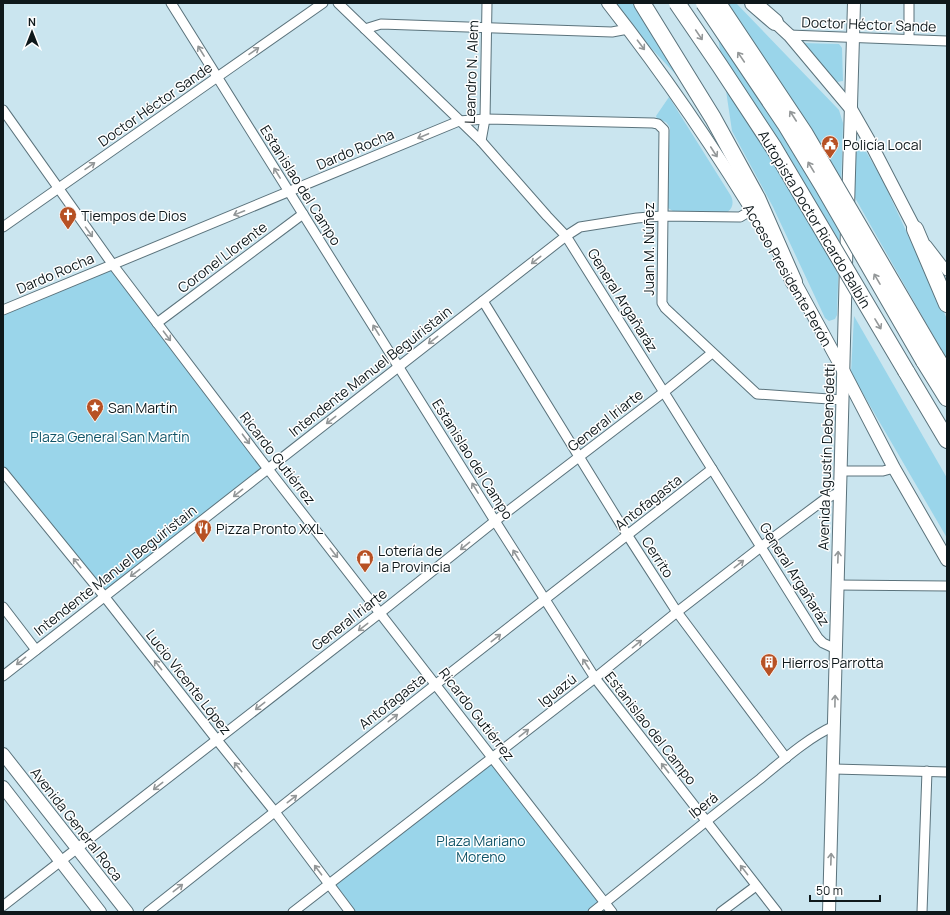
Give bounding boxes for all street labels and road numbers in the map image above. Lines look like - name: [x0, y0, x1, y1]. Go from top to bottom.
- street label: Doctor Héctor Sande: [801, 12, 937, 36]
- street label: Leandro N. Alem: [460, 20, 482, 124]
- street label: Doctor Héctor Sande: [94, 57, 216, 151]
- street label: Estanislao del Campo: [256, 121, 346, 249]
- street label: Dardo Rocha: [313, 124, 397, 174]
- street label: Autopista Doctor Ricardo Balbín: [754, 127, 876, 311]
- street label: Acceso Presidente Perón: [739, 200, 837, 350]
- street label: Juan M. Núñez: [639, 202, 658, 296]
- street label: Coronel Llorente: [173, 217, 271, 297]
- street label: General Argañaráz: [584, 245, 662, 355]
- street label: Dardo Rocha: [13, 248, 97, 298]
- street label: Intendente Manuel Beguiristain: [285, 301, 455, 441]
- street label: Avenida Agustín Debenedetti: [813, 363, 839, 551]
- street label: General Iriarte: [563, 385, 647, 455]
- street label: Estanislao del Campo: [428, 395, 518, 523]
- street label: Ricardo Gutiérrez: [236, 408, 320, 508]
- street label: Antofagasta: [611, 470, 685, 534]
- street label: Intendente Manuel Beguiristain: [30, 500, 200, 640]
- street label: General Argañaráz: [756, 519, 834, 629]
- street label: Cerrito: [638, 533, 678, 581]
- street label: General Iriarte: [307, 584, 391, 654]
- street label: Lucio Vicente López: [142, 626, 236, 738]
- street label: Ricardo Gutiérrez: [435, 664, 519, 764]
- street label: Estanislao del Campo: [601, 668, 701, 788]
- street label: Antofagasta: [355, 669, 429, 733]
- street label: Iguazú: [534, 669, 580, 711]
- street label: Avenida General Roca: [27, 763, 127, 885]
- street label: Iberá: [684, 788, 722, 822]

